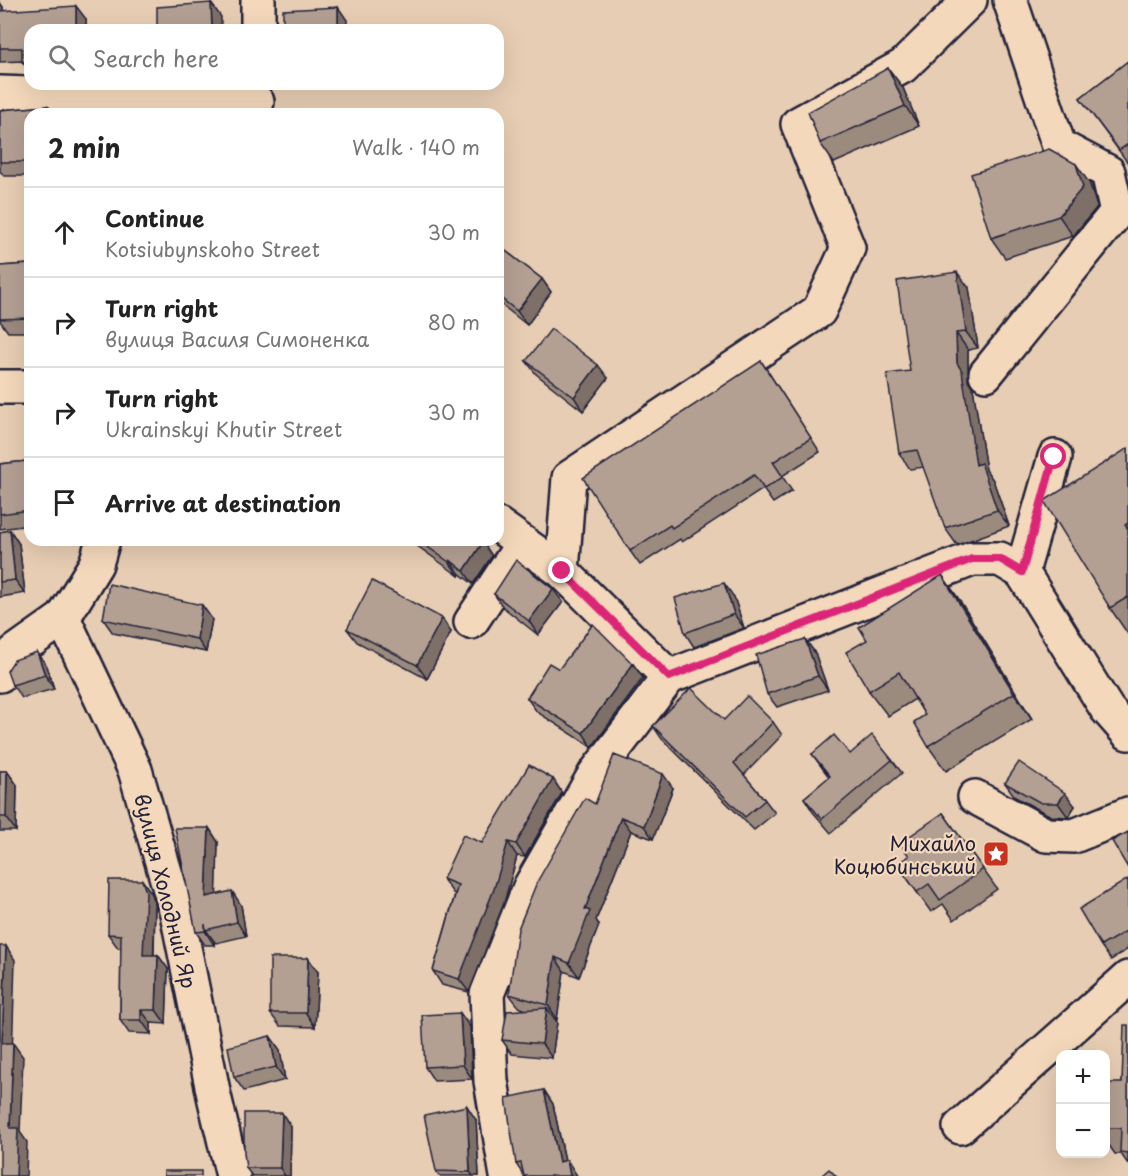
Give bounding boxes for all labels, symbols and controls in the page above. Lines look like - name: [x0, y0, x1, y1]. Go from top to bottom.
- search box: [24, 24, 504, 90]
- icon: search: [45, 41, 78, 74]
- text: Search here: [93, 41, 219, 74]
- text: 2 min: [48, 128, 121, 167]
- text: Walk · 140 m: [352, 132, 480, 162]
- text: Continue: [105, 201, 204, 234]
- icon: ahead: [48, 216, 81, 249]
- text: 30 m: [427, 217, 480, 247]
- text: Kotsiubynskoho Street: [105, 234, 320, 264]
- text: Turn right: [105, 291, 218, 324]
- icon: right: [48, 306, 81, 339]
- text: 80 m: [428, 307, 480, 337]
- text: вулиця Василя Симоненка: [105, 324, 369, 354]
- text: Turn right: [105, 381, 218, 414]
- icon: right: [48, 396, 81, 429]
- text: 30 m: [427, 397, 480, 427]
- text: Ukrainskyi Khutir Street: [105, 414, 342, 444]
- route start: [1040, 443, 1066, 469]
- icon: arrive: [48, 486, 81, 519]
- text: Arrive at destination: [105, 486, 341, 519]
- route end: [548, 557, 574, 583]
- street label: вулиця Холодний Яр: [127, 791, 205, 991]
- place label: Михайло Коцюбинський: [834, 828, 976, 881]
- place icon: Михайло Коцюбинський: [981, 839, 1011, 869]
- map controls: [1056, 1050, 1110, 1158]
- button: +: [1056, 1050, 1110, 1104]
- button: −: [1056, 1104, 1110, 1158]

